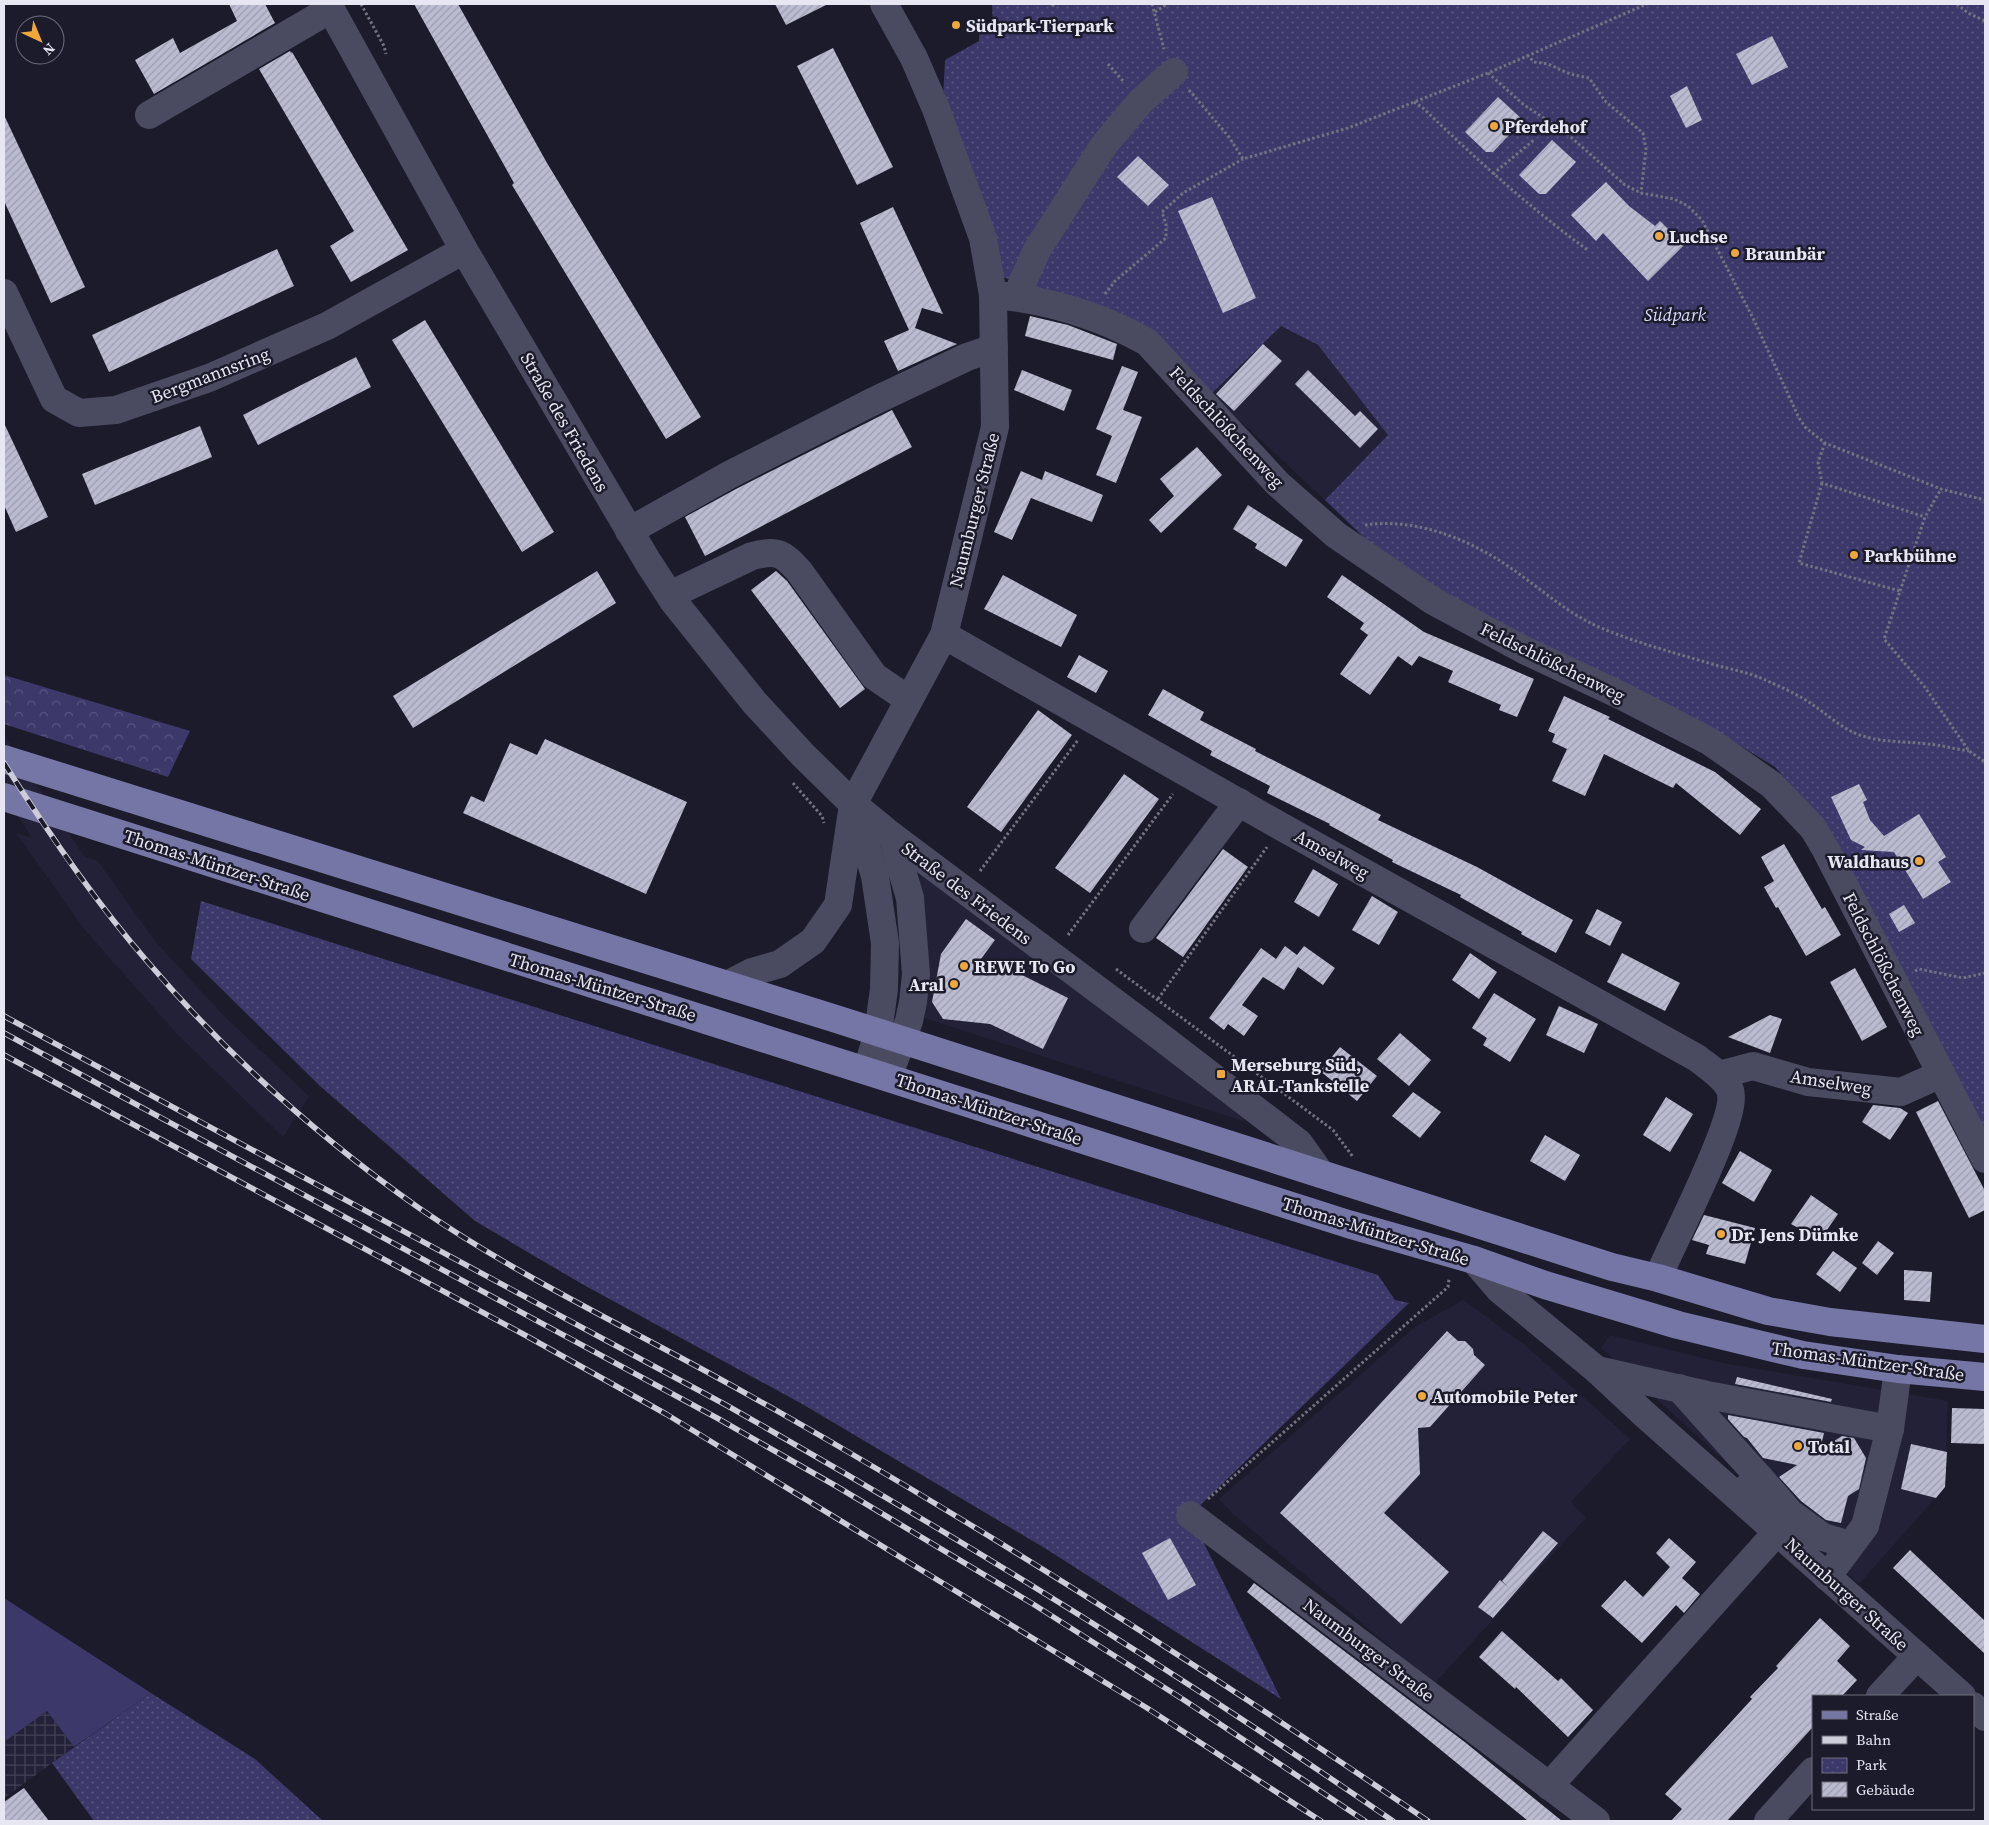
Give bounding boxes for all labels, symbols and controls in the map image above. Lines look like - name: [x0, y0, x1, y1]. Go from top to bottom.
- place label: Südpark-Tierpark: [966, 13, 1114, 38]
- north arrow: [15, 15, 65, 65]
- marker: Südpark-Tierpark: [950, 19, 962, 31]
- text: N: [38, 39, 60, 60]
- place label: Pferdehof: [1504, 114, 1589, 139]
- marker: Pferdehof: [1488, 120, 1500, 132]
- place label: Luchse: [1669, 224, 1728, 249]
- marker: Luchse: [1653, 230, 1665, 242]
- place label: Braunbär: [1745, 241, 1825, 266]
- marker: Braunbär: [1729, 247, 1741, 259]
- park label: Südpark: [1644, 302, 1707, 327]
- street label: Bergmannsring: [147, 341, 273, 409]
- street label: Straße des Friedens: [515, 348, 615, 496]
- street label: Feldschlößchenweg: [1164, 361, 1290, 493]
- street label: Naumburger Straße: [943, 430, 1005, 590]
- place label: Parkbühne: [1864, 543, 1956, 568]
- marker: Parkbühne: [1848, 549, 1860, 561]
- street label: Feldschlößchenweg: [1476, 616, 1630, 708]
- street label: Thomas-Müntzer-Straße: [121, 823, 313, 907]
- street label: Amselweg: [1290, 823, 1374, 885]
- street label: Straße des Friedens: [897, 836, 1037, 950]
- place label: Waldhaus: [1827, 849, 1909, 874]
- marker: Waldhaus: [1913, 855, 1925, 867]
- street label: Feldschlößchenweg: [1837, 888, 1931, 1040]
- street label: Thomas-Müntzer-Straße: [506, 947, 700, 1027]
- place label: REWE To Go: [974, 954, 1075, 979]
- marker: REWE To Go: [958, 960, 970, 972]
- place label: Aral: [909, 972, 944, 997]
- marker: Aral: [948, 978, 960, 990]
- place label: Merseburg Süd, ARAL-Tankstelle: [1231, 1052, 1369, 1098]
- street label: Amselweg: [1789, 1063, 1873, 1101]
- street label: Thomas-Müntzer-Straße: [893, 1067, 1085, 1151]
- marker: Merseburg Süd, ARAL-Tankstelle: [1215, 1068, 1227, 1080]
- street label: Thomas-Müntzer-Straße: [1279, 1191, 1473, 1271]
- place label: Dr. Jens Dümke: [1731, 1222, 1858, 1247]
- marker: Dr. Jens Dümke: [1715, 1228, 1727, 1240]
- street label: Thomas-Müntzer-Straße: [1770, 1335, 1966, 1387]
- place label: Automobile Peter: [1432, 1384, 1578, 1409]
- marker: Automobile Peter: [1416, 1390, 1428, 1402]
- place label: Total: [1808, 1434, 1850, 1459]
- marker: Total: [1792, 1440, 1804, 1452]
- street label: Naumburger Straße: [1780, 1532, 1914, 1656]
- street label: Naumburger Straße: [1298, 1592, 1440, 1708]
- legend: [1812, 1695, 1974, 1810]
- text: Straße: [1856, 1704, 1899, 1725]
- text: Bahn: [1856, 1729, 1891, 1750]
- text: Park: [1856, 1754, 1888, 1775]
- text: Gebäude: [1856, 1779, 1915, 1800]

